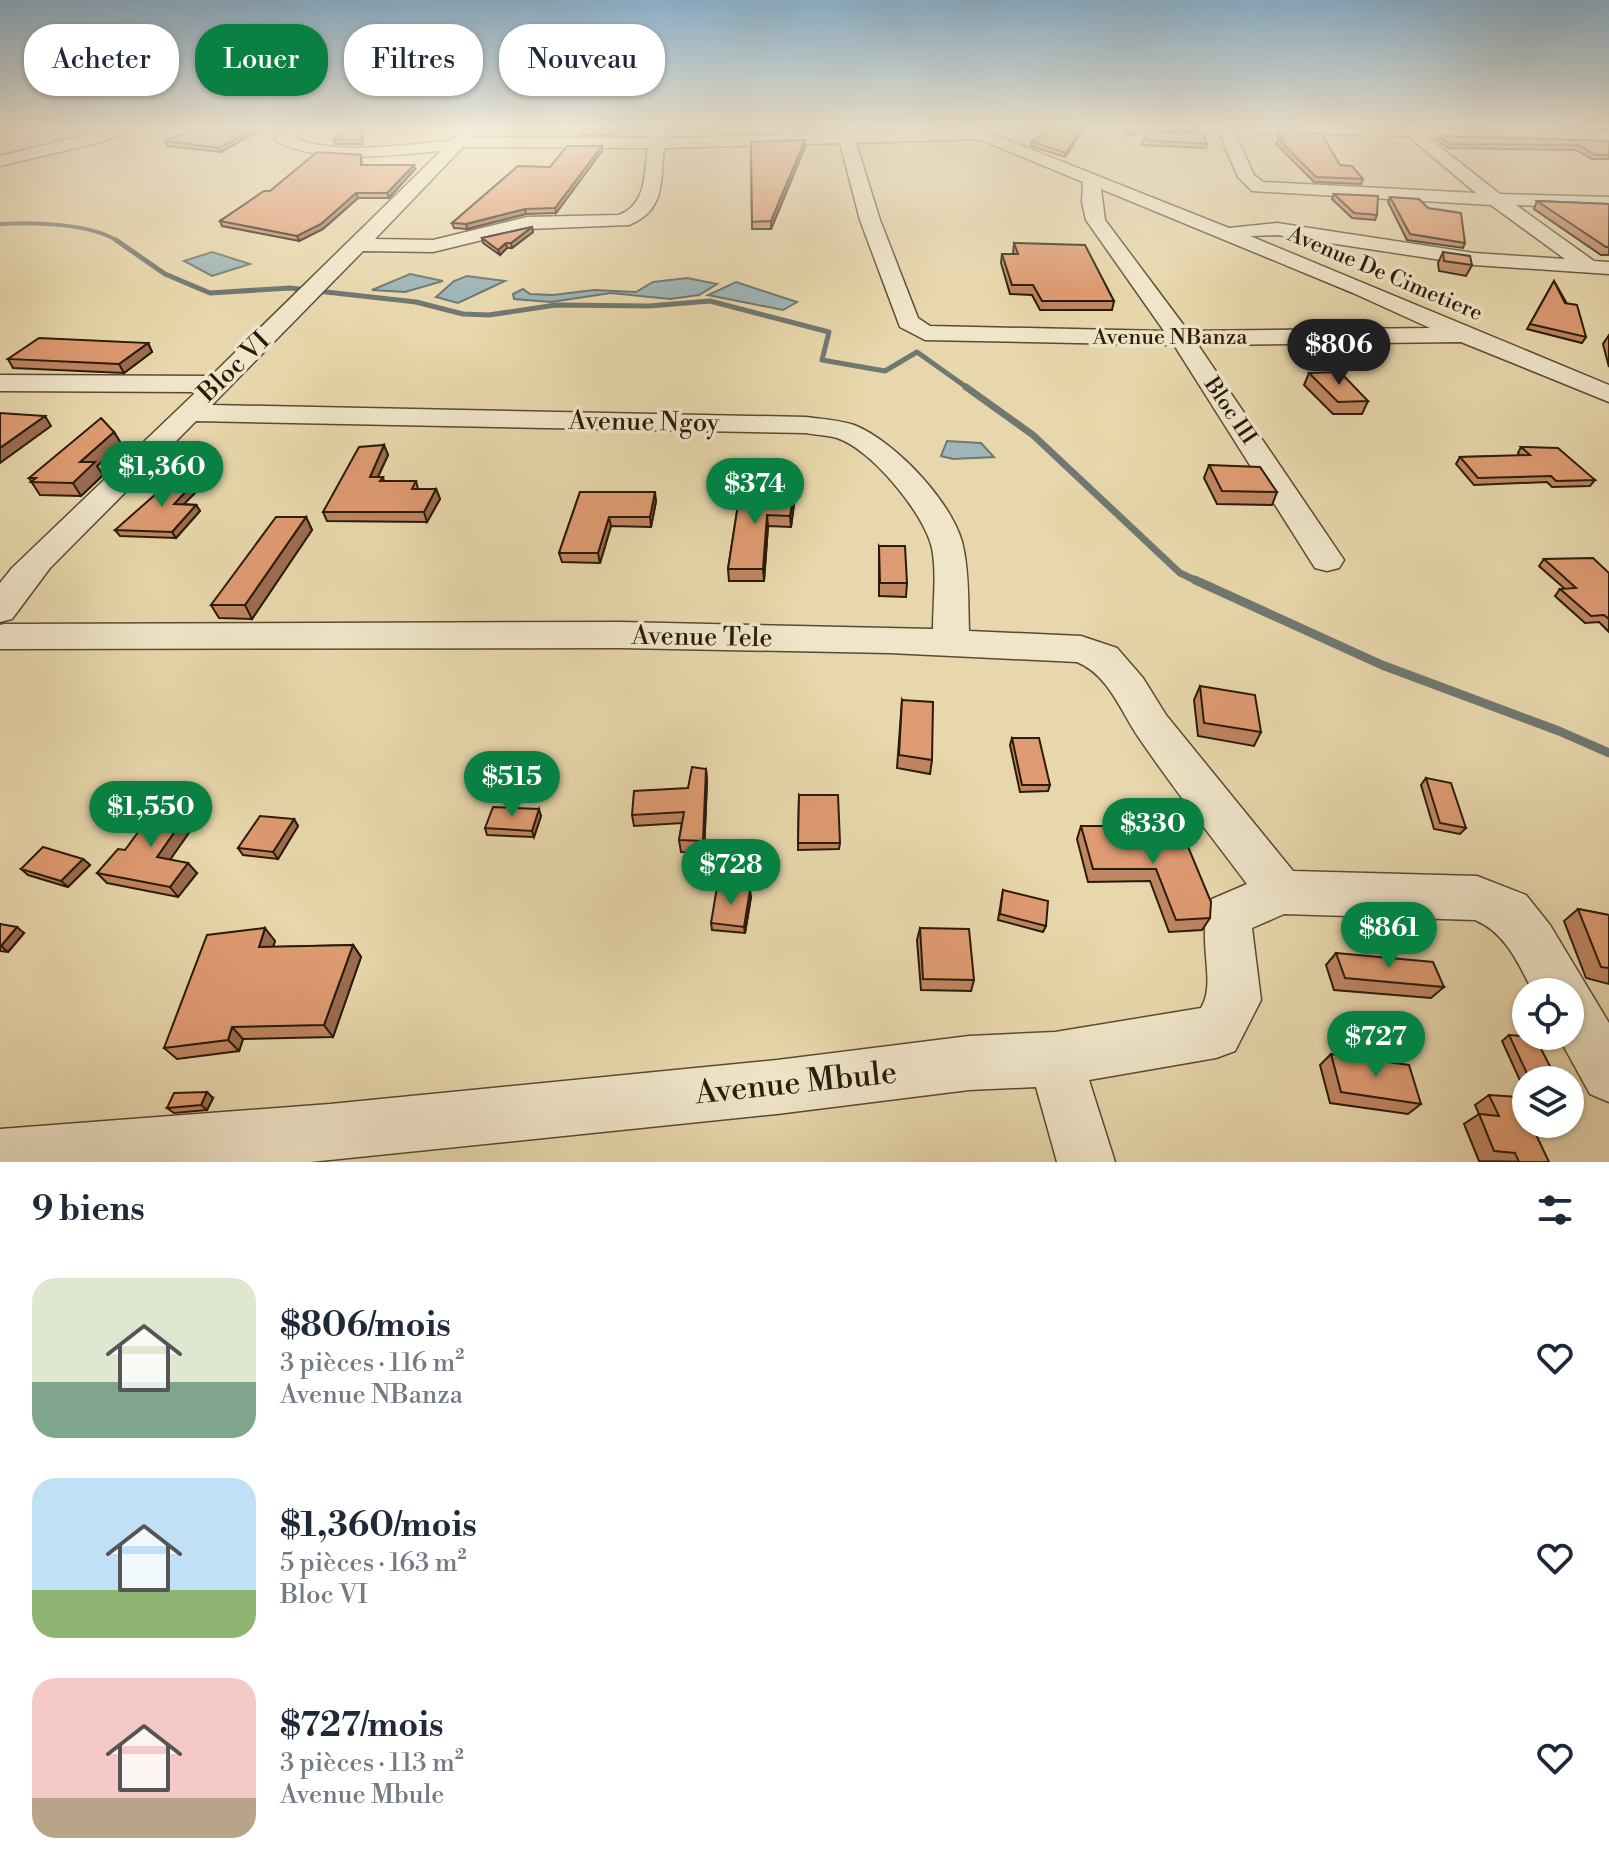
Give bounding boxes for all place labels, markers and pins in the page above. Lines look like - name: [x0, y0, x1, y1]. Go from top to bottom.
- pin: $806: [1292, 319, 1386, 387]
- pin: $1,360: [97, 441, 227, 509]
- pin: $374: [708, 458, 802, 526]
- pin: $515: [465, 751, 559, 819]
- pin: $1,550: [86, 781, 216, 849]
- pin: $330: [1106, 798, 1200, 866]
- pin: $728: [684, 839, 778, 907]
- pin: $861: [1342, 902, 1436, 970]
- pin: $727: [1329, 1011, 1423, 1079]

